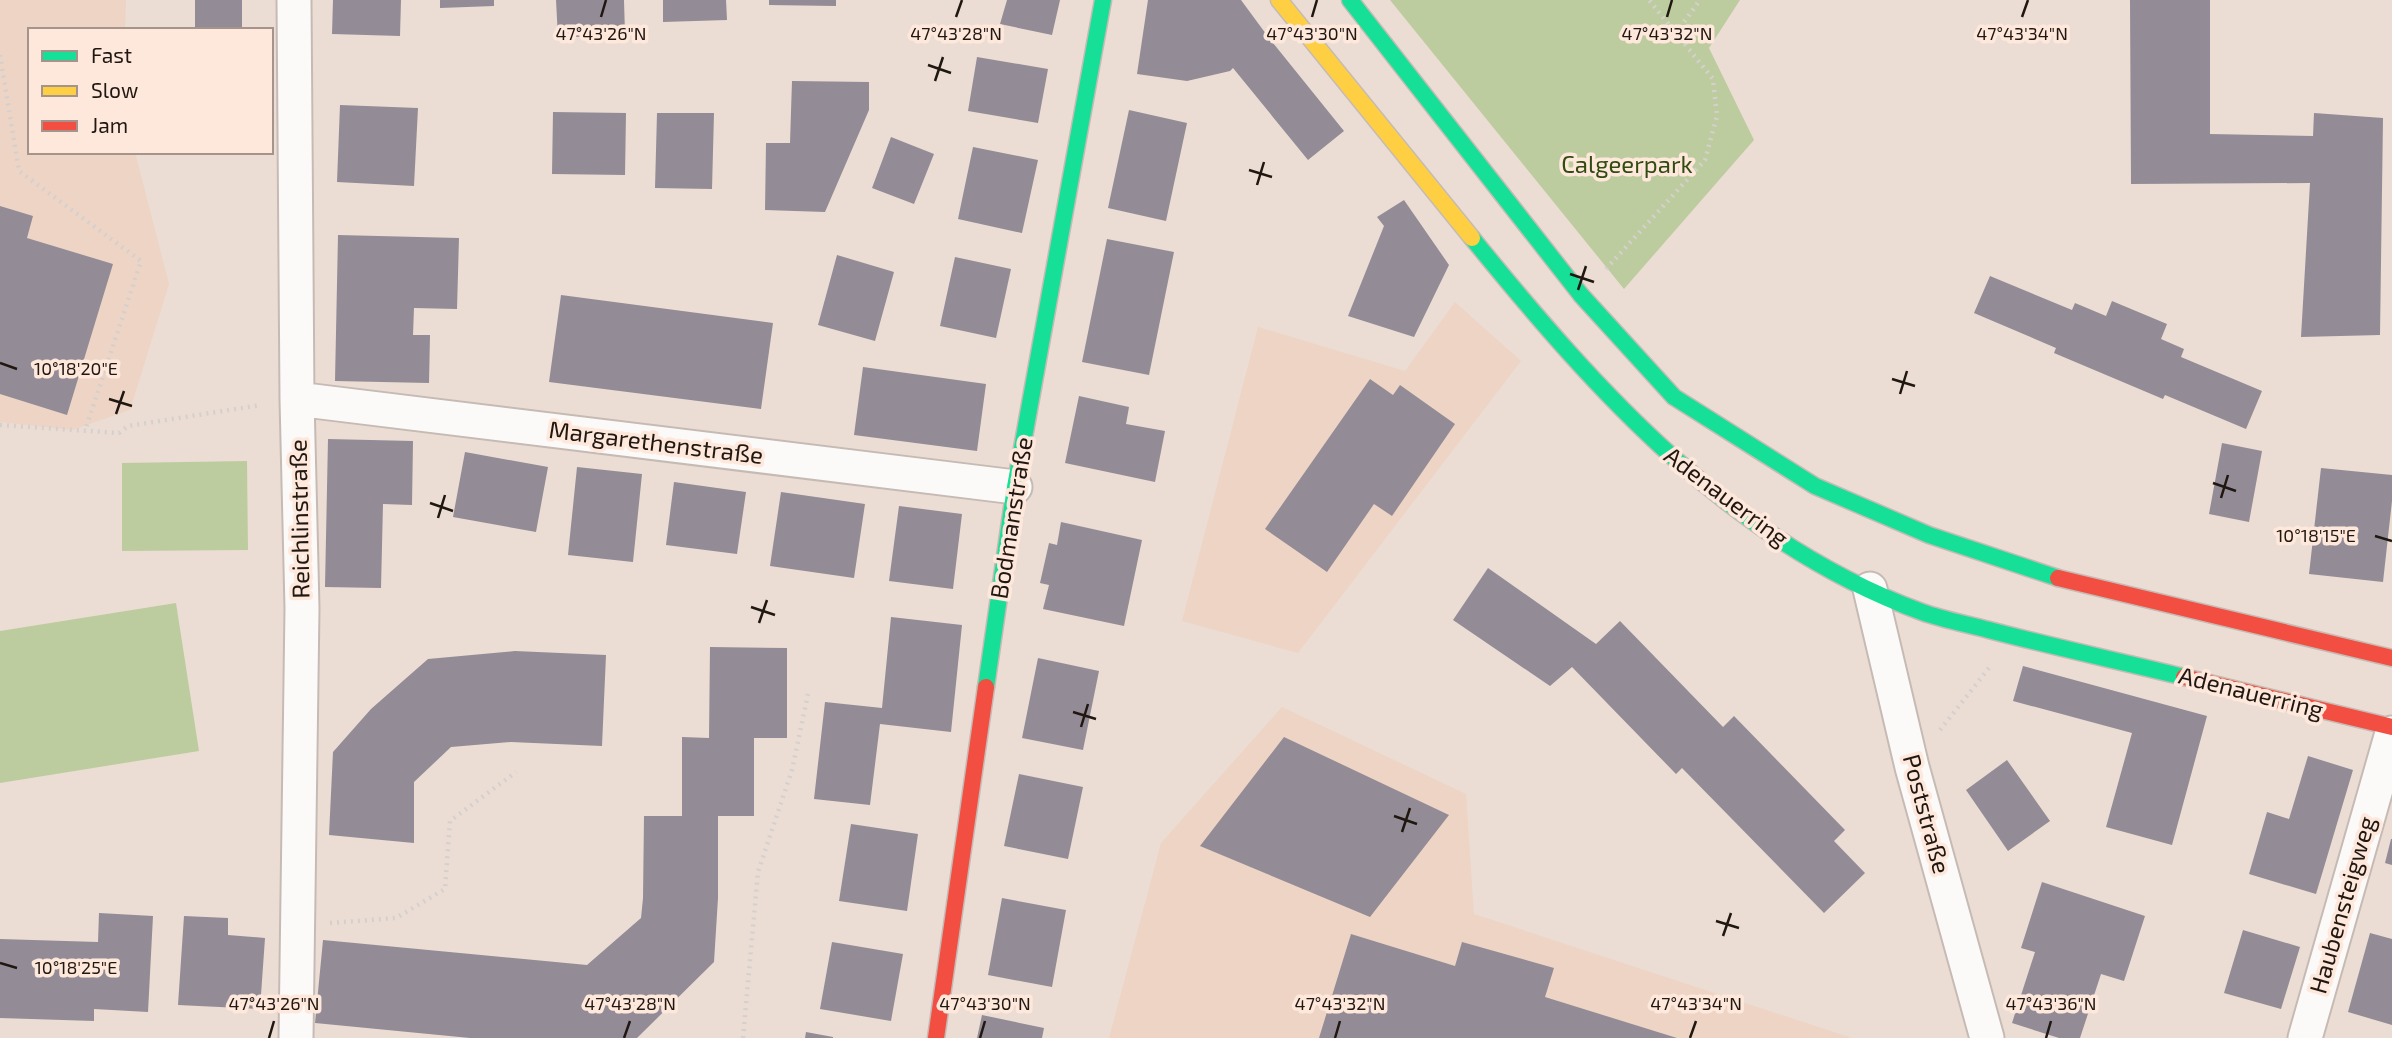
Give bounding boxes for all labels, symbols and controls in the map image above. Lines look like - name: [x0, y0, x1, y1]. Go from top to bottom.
- text: 47°43'26"N: [555, 22, 647, 44]
- text: 47°43'28"N: [910, 22, 1002, 44]
- text: 47°43'30"N: [1266, 22, 1358, 44]
- text: 47°43'32"N: [1622, 22, 1712, 44]
- text: 47°43'34"N: [1976, 22, 2068, 44]
- legend: [28, 28, 273, 154]
- text: Fast: [91, 42, 132, 67]
- text: Slow: [91, 77, 138, 102]
- text: Jam: [91, 112, 128, 137]
- park label: Calgeerpark: [1561, 149, 1693, 178]
- text: 10°18'20"E: [34, 357, 118, 379]
- street label: Margarethenstraße: [547, 414, 765, 469]
- street label: Bodmanstraße: [983, 435, 1038, 601]
- street label: Reichlinstraße: [283, 439, 314, 599]
- street label: Adenauerring: [1659, 440, 1795, 552]
- text: 10°18'15"E: [2276, 524, 2356, 546]
- street label: Adenauerring: [2176, 660, 2327, 723]
- street label: Poststraße: [1898, 751, 1957, 876]
- street label: Haubensteigweg: [2302, 813, 2381, 997]
- text: 10°18'25"E: [35, 956, 117, 978]
- text: 47°43'26"N: [228, 992, 320, 1014]
- text: 47°43'28"N: [584, 992, 676, 1014]
- text: 47°43'30"N: [939, 992, 1031, 1014]
- text: 47°43'32"N: [1295, 992, 1385, 1014]
- text: 47°43'34"N: [1650, 992, 1742, 1014]
- text: 47°43'36"N: [2005, 992, 2097, 1014]

